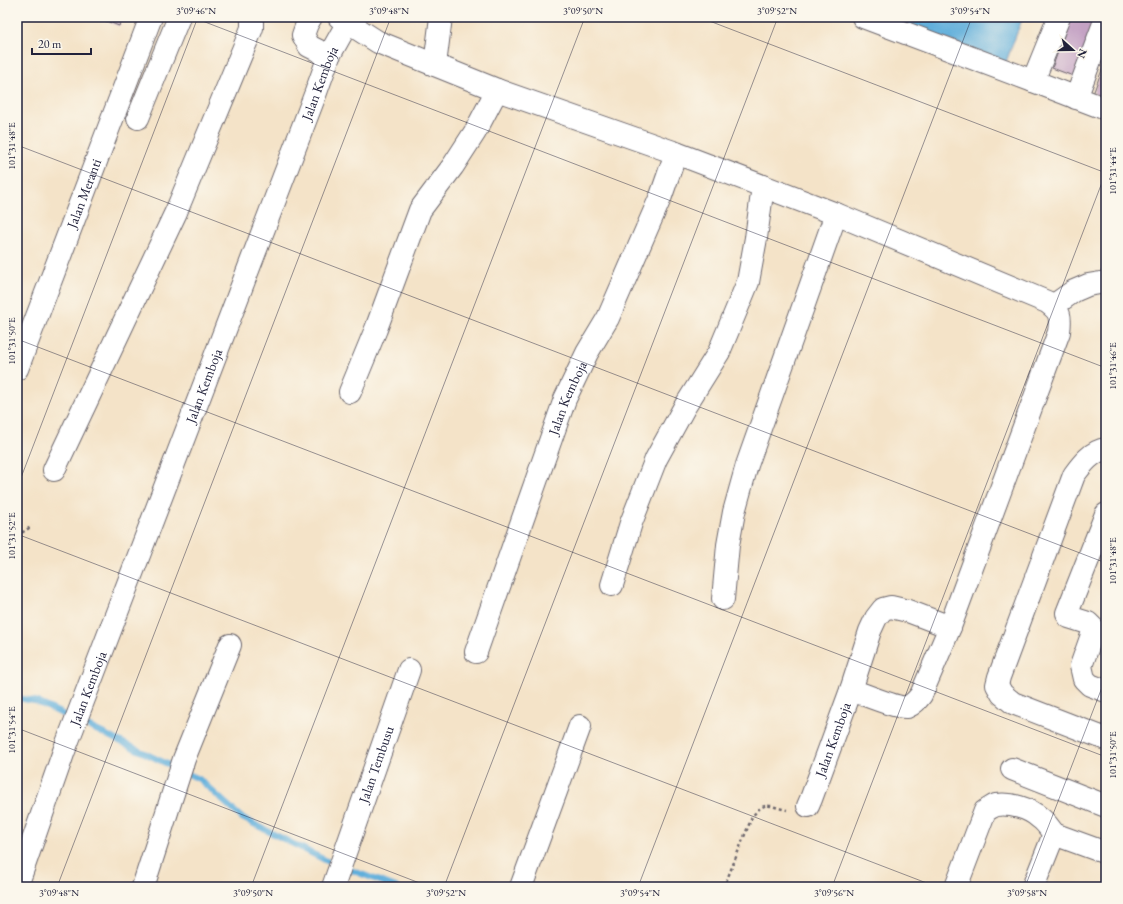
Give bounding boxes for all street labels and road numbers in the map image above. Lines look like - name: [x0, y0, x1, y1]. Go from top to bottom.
- street label: Jalan Kemboja: [297, 42, 342, 124]
- street label: Jalan Meranti: [62, 156, 105, 231]
- street label: Jalan Kemboja: [181, 346, 226, 427]
- street label: Jalan Kemboja: [544, 358, 591, 438]
- street label: Jalan Kemboja: [65, 648, 111, 729]
- street label: Jalan Kemboja: [811, 699, 855, 780]
- street label: Jalan Tembusu: [354, 723, 398, 806]

